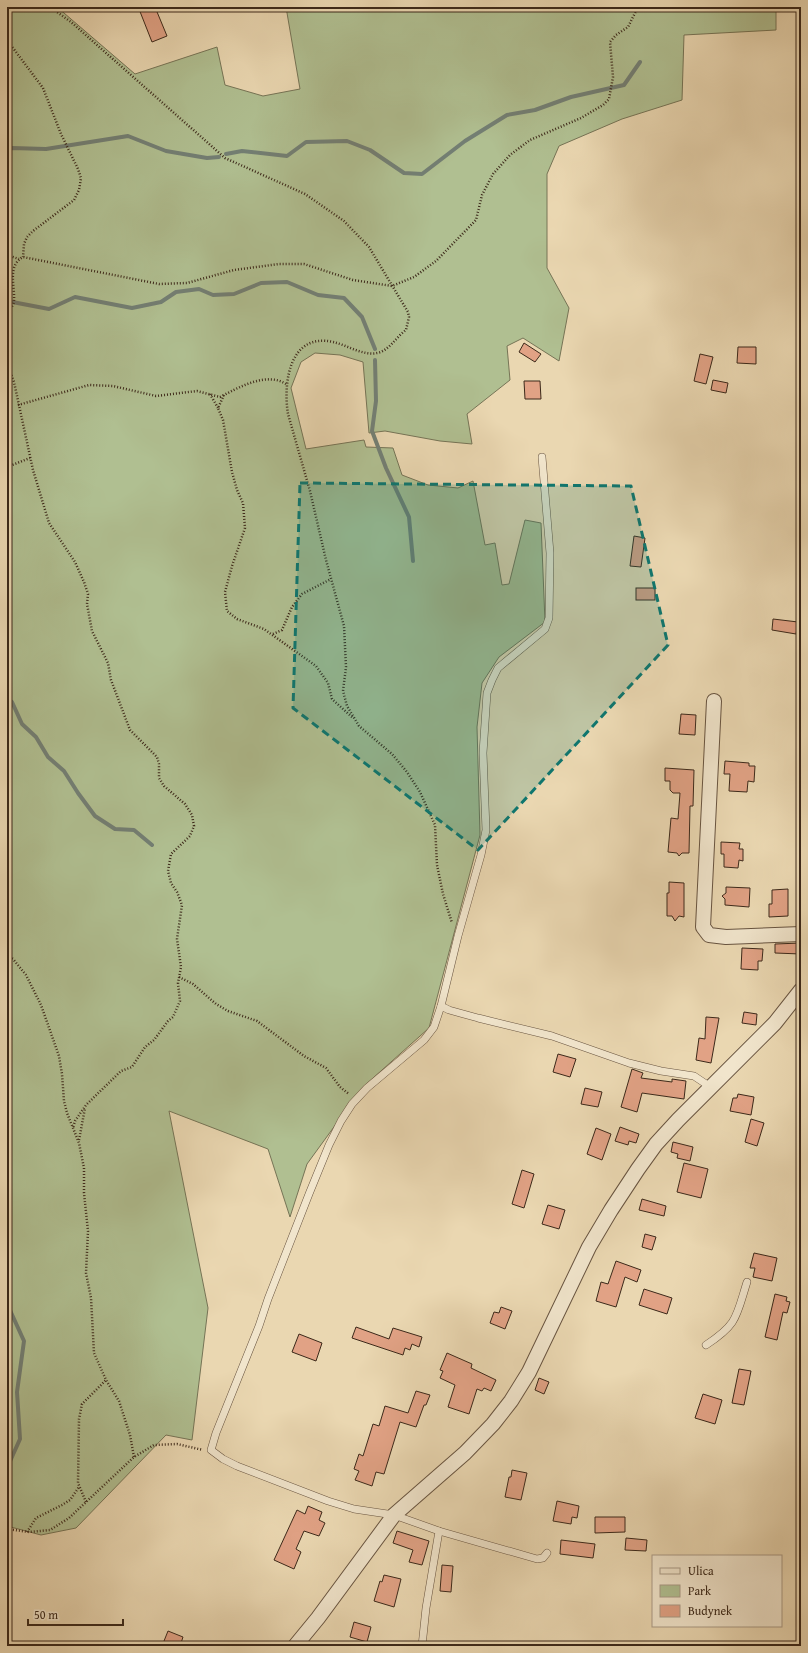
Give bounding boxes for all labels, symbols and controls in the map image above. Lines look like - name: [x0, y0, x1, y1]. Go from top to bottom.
- legend: [652, 1555, 782, 1627]
- text: Ulica: [688, 1562, 714, 1579]
- text: Park: [688, 1582, 712, 1599]
- scale bar: [28, 1601, 123, 1627]
- text: Budynek: [688, 1602, 733, 1619]
- text: 50 m: [34, 1606, 58, 1623]

